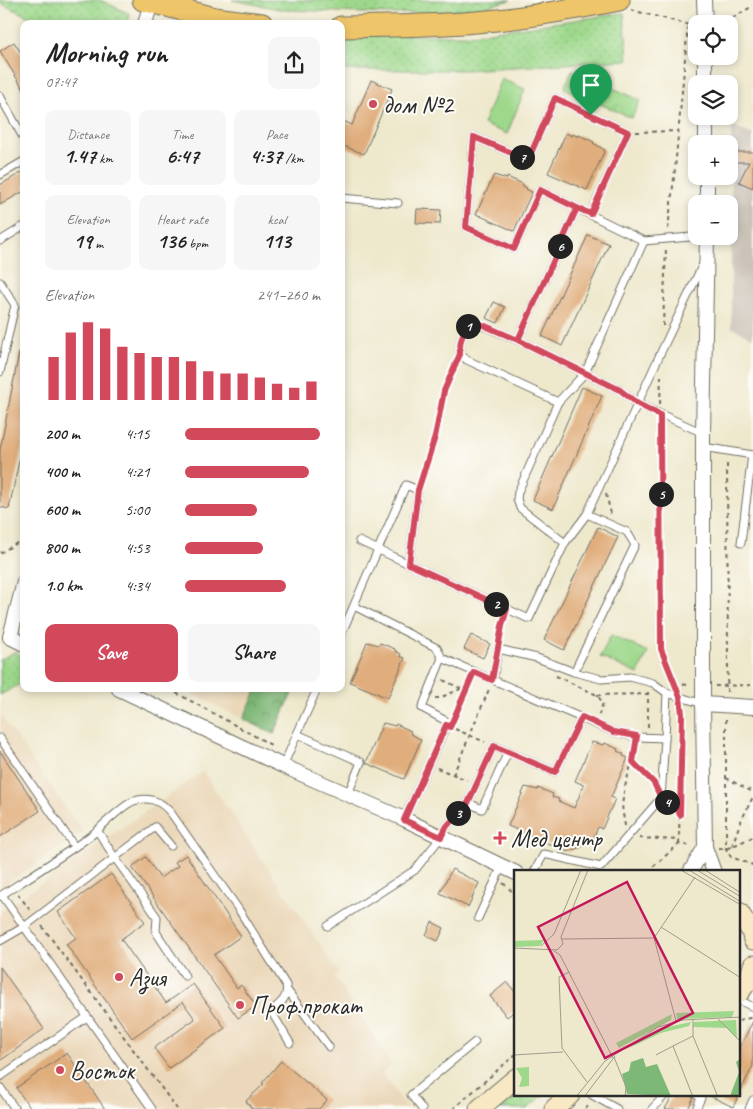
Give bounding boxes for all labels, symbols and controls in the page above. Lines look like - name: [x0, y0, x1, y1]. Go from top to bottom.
- map controls: [688, 15, 738, 245]
- button: locate: [688, 15, 738, 65]
- text: Morning run: [45, 35, 167, 70]
- button: share: [268, 37, 320, 89]
- pin: [570, 64, 612, 115]
- icon: arrive: [577, 71, 605, 99]
- text: 07:47: [45, 72, 77, 92]
- button: layers: [688, 75, 738, 125]
- place label: дом №2: [383, 89, 455, 121]
- marker: дом №2: [367, 98, 379, 110]
- text: Distance: [67, 126, 109, 143]
- text: Time: [172, 126, 193, 143]
- text: Pace: [266, 126, 288, 143]
- button: +: [688, 135, 738, 185]
- text: 1.47: [63, 143, 96, 169]
- text: 6:47: [166, 143, 199, 169]
- text: 4:37: [250, 143, 282, 169]
- pin: 7: [510, 144, 534, 170]
- text: 7: [519, 149, 526, 166]
- text: km: [96, 150, 113, 167]
- text: /km: [282, 150, 304, 167]
- button: −: [688, 195, 738, 245]
- text: Elevation: [67, 211, 110, 228]
- text: Heart rate: [157, 211, 208, 228]
- text: kcal: [268, 211, 286, 228]
- text: 19: [73, 228, 92, 254]
- text: 136: [157, 228, 186, 254]
- text: 113: [263, 228, 291, 254]
- pin: 6: [548, 234, 572, 258]
- text: m: [92, 235, 103, 252]
- text: bpm: [186, 235, 208, 252]
- text: 6: [557, 238, 564, 255]
- text: Elevation: [45, 285, 94, 305]
- text: 241–260 m: [257, 285, 320, 305]
- pin: 1: [456, 314, 480, 338]
- text: 1: [465, 318, 472, 335]
- text: 200 m: [45, 424, 80, 444]
- text: 4:15: [125, 424, 150, 444]
- text: 400 m: [45, 462, 80, 482]
- text: 4:21: [125, 462, 150, 482]
- pin: 5: [648, 482, 674, 506]
- text: 5: [658, 486, 665, 503]
- text: 600 m: [45, 500, 80, 520]
- text: 5:00: [125, 500, 150, 520]
- text: 800 m: [45, 538, 80, 558]
- text: 4:53: [125, 538, 150, 558]
- text: 1.0 km: [45, 576, 82, 596]
- text: 4:34: [125, 576, 150, 596]
- pin: 2: [484, 592, 508, 616]
- text: 2: [493, 596, 500, 613]
- button: Save: [45, 624, 178, 682]
- button: Share: [188, 624, 320, 682]
- pin: 4: [654, 790, 680, 814]
- text: 4: [664, 794, 671, 811]
- pin: 3: [446, 800, 470, 826]
- text: 3: [455, 805, 462, 822]
- place label: Мед центр: [511, 823, 603, 855]
- marker: Мед центр: [493, 831, 507, 845]
- inset map: [514, 870, 740, 1096]
- place label: Азия: [129, 962, 168, 995]
- marker: Азия: [113, 971, 125, 983]
- place label: Проф.прокат: [250, 990, 363, 1022]
- marker: Проф.прокат: [234, 999, 246, 1011]
- place label: Восток: [70, 1055, 136, 1087]
- marker: Восток: [54, 1064, 66, 1076]

